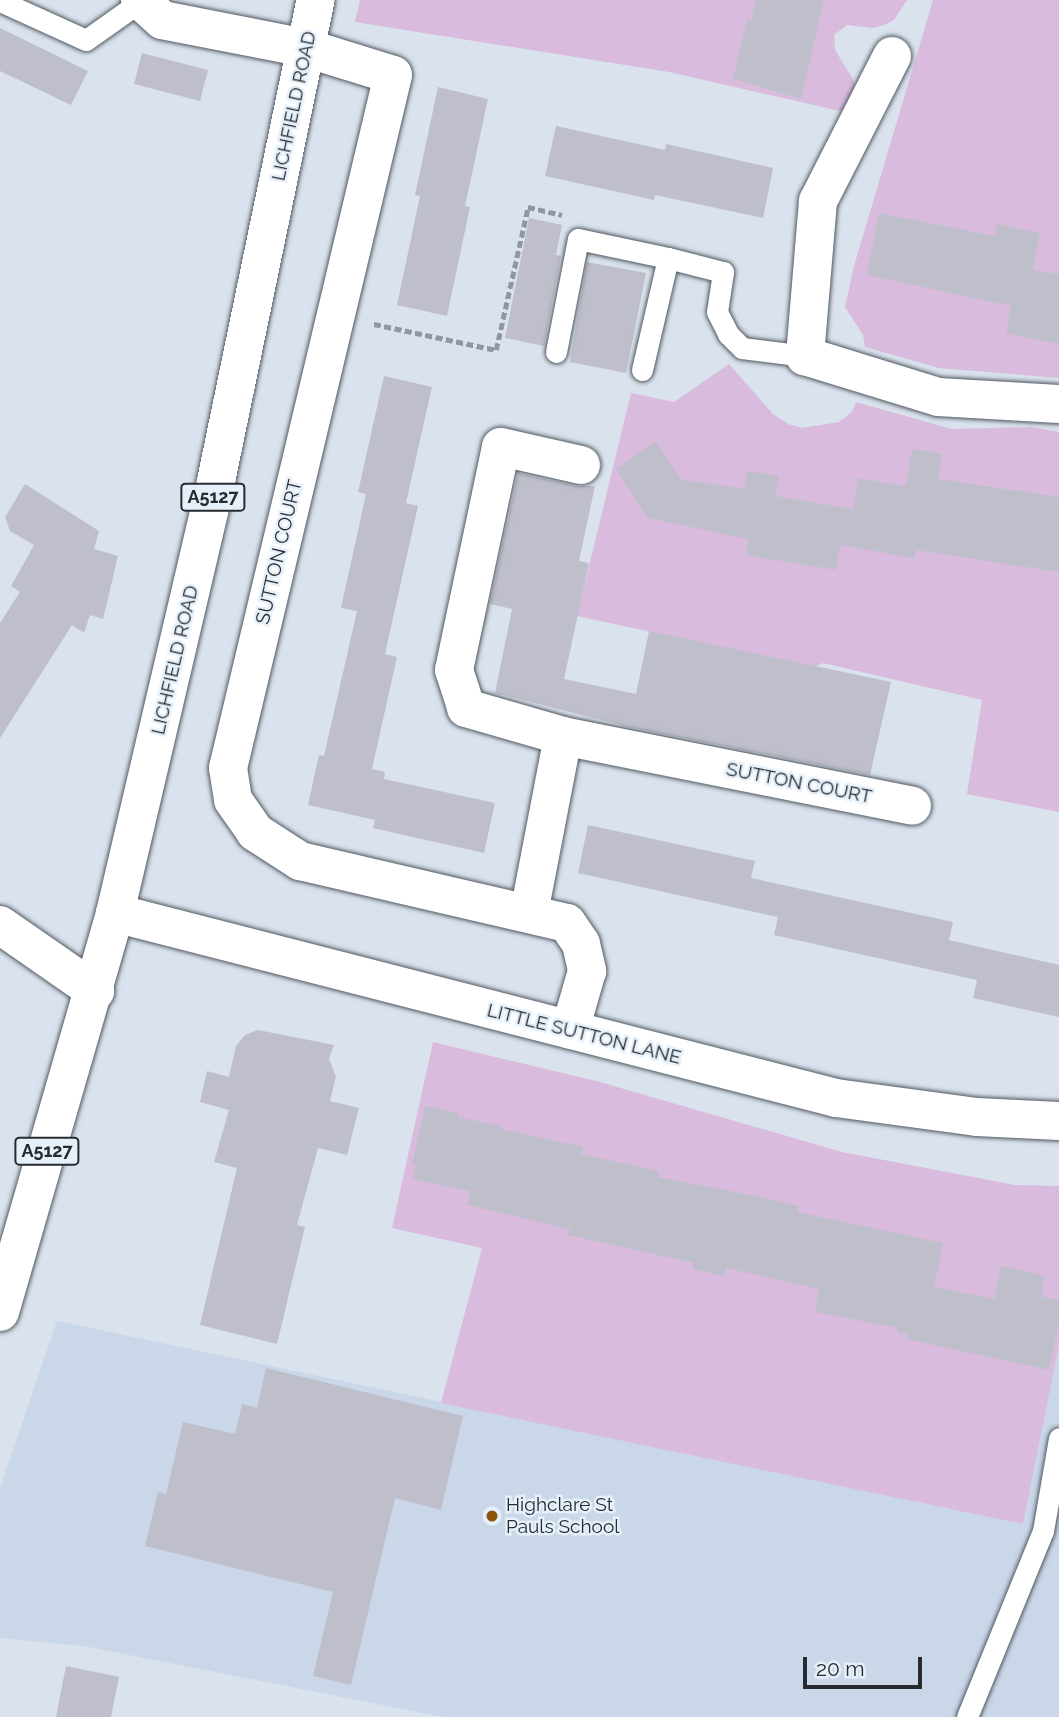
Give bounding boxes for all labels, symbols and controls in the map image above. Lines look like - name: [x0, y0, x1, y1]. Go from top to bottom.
- street label: LICHFIELD ROAD: [267, 29, 321, 183]
- street label: SUTTON COURT: [251, 477, 307, 627]
- road number: A5127: [180, 482, 246, 512]
- street label: LICHFIELD ROAD: [147, 583, 203, 737]
- street label: SUTTON COURT: [724, 758, 874, 808]
- street label: LITTLE SUTTON LANE: [485, 999, 683, 1069]
- road number: A5127: [14, 1136, 80, 1166]
- place label: Highclare St Pauls School: [506, 1494, 619, 1538]
- marker: Highclare St Pauls School: [484, 1508, 500, 1524]
- scale bar: [807, 1644, 926, 1688]
- text: 20 m: [816, 1656, 864, 1681]

